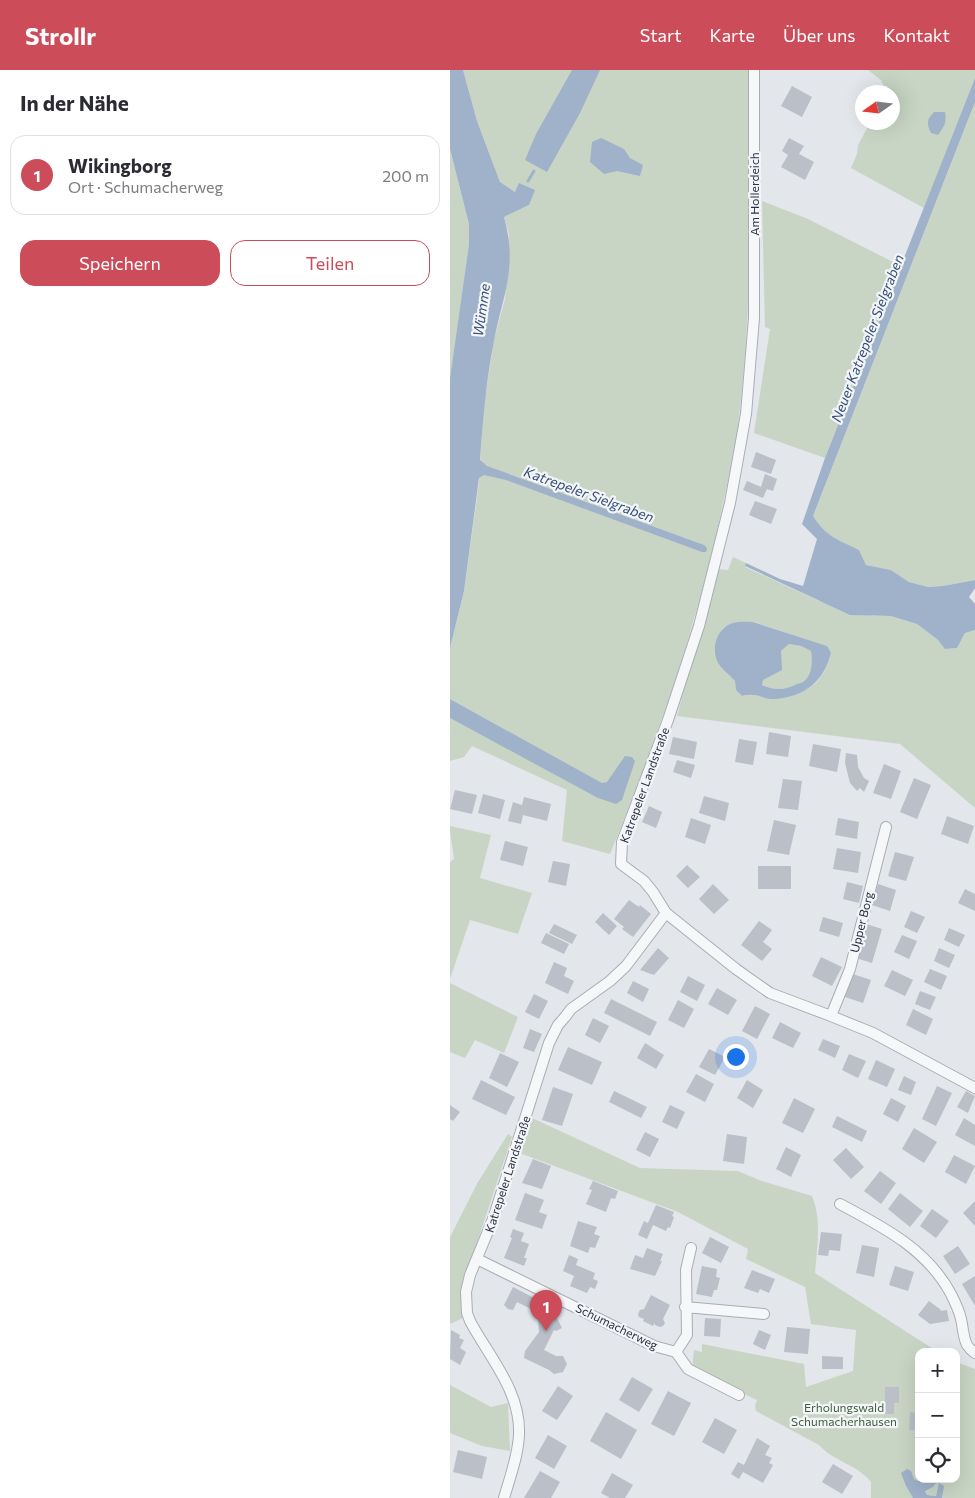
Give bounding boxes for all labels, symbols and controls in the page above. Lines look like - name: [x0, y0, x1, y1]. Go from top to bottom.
- text: Strollr: [25, 21, 96, 50]
- text: Start: [640, 24, 682, 46]
- text: Karte: [710, 24, 755, 46]
- text: Über uns: [783, 24, 856, 46]
- text: Kontakt: [884, 24, 950, 46]
- north arrow: [855, 85, 900, 130]
- text: In der Nähe: [20, 90, 129, 115]
- street label: Am Hollerdeich: [747, 152, 761, 236]
- text: Wikingborg: [68, 154, 172, 177]
- text: 1: [33, 166, 41, 185]
- text: 200 m: [382, 166, 429, 185]
- text: Ort · Schumacherweg: [68, 177, 223, 196]
- button: Speichern: [20, 240, 220, 286]
- button: Teilen: [230, 240, 430, 286]
- water label: Neuer Katrepeler Sielgraben: [827, 252, 907, 424]
- water label: Wümme: [469, 282, 493, 338]
- water label: Katrepeler Sielgraben: [522, 463, 656, 525]
- street label: Katrepeler Landstraße: [617, 725, 671, 845]
- street label: Upper Borg: [847, 889, 875, 954]
- your location: [723, 1044, 749, 1070]
- street label: Katrepeler Landstraße: [482, 1114, 532, 1234]
- pin: 1: [530, 1290, 562, 1331]
- street label: Schumacherweg: [574, 1300, 661, 1352]
- map controls: [915, 1348, 960, 1483]
- button: +: [915, 1348, 960, 1393]
- button: −: [915, 1393, 960, 1438]
- park label: Erholungswald Schumacherhausen: [791, 1400, 897, 1428]
- button: locate: [915, 1438, 960, 1483]

